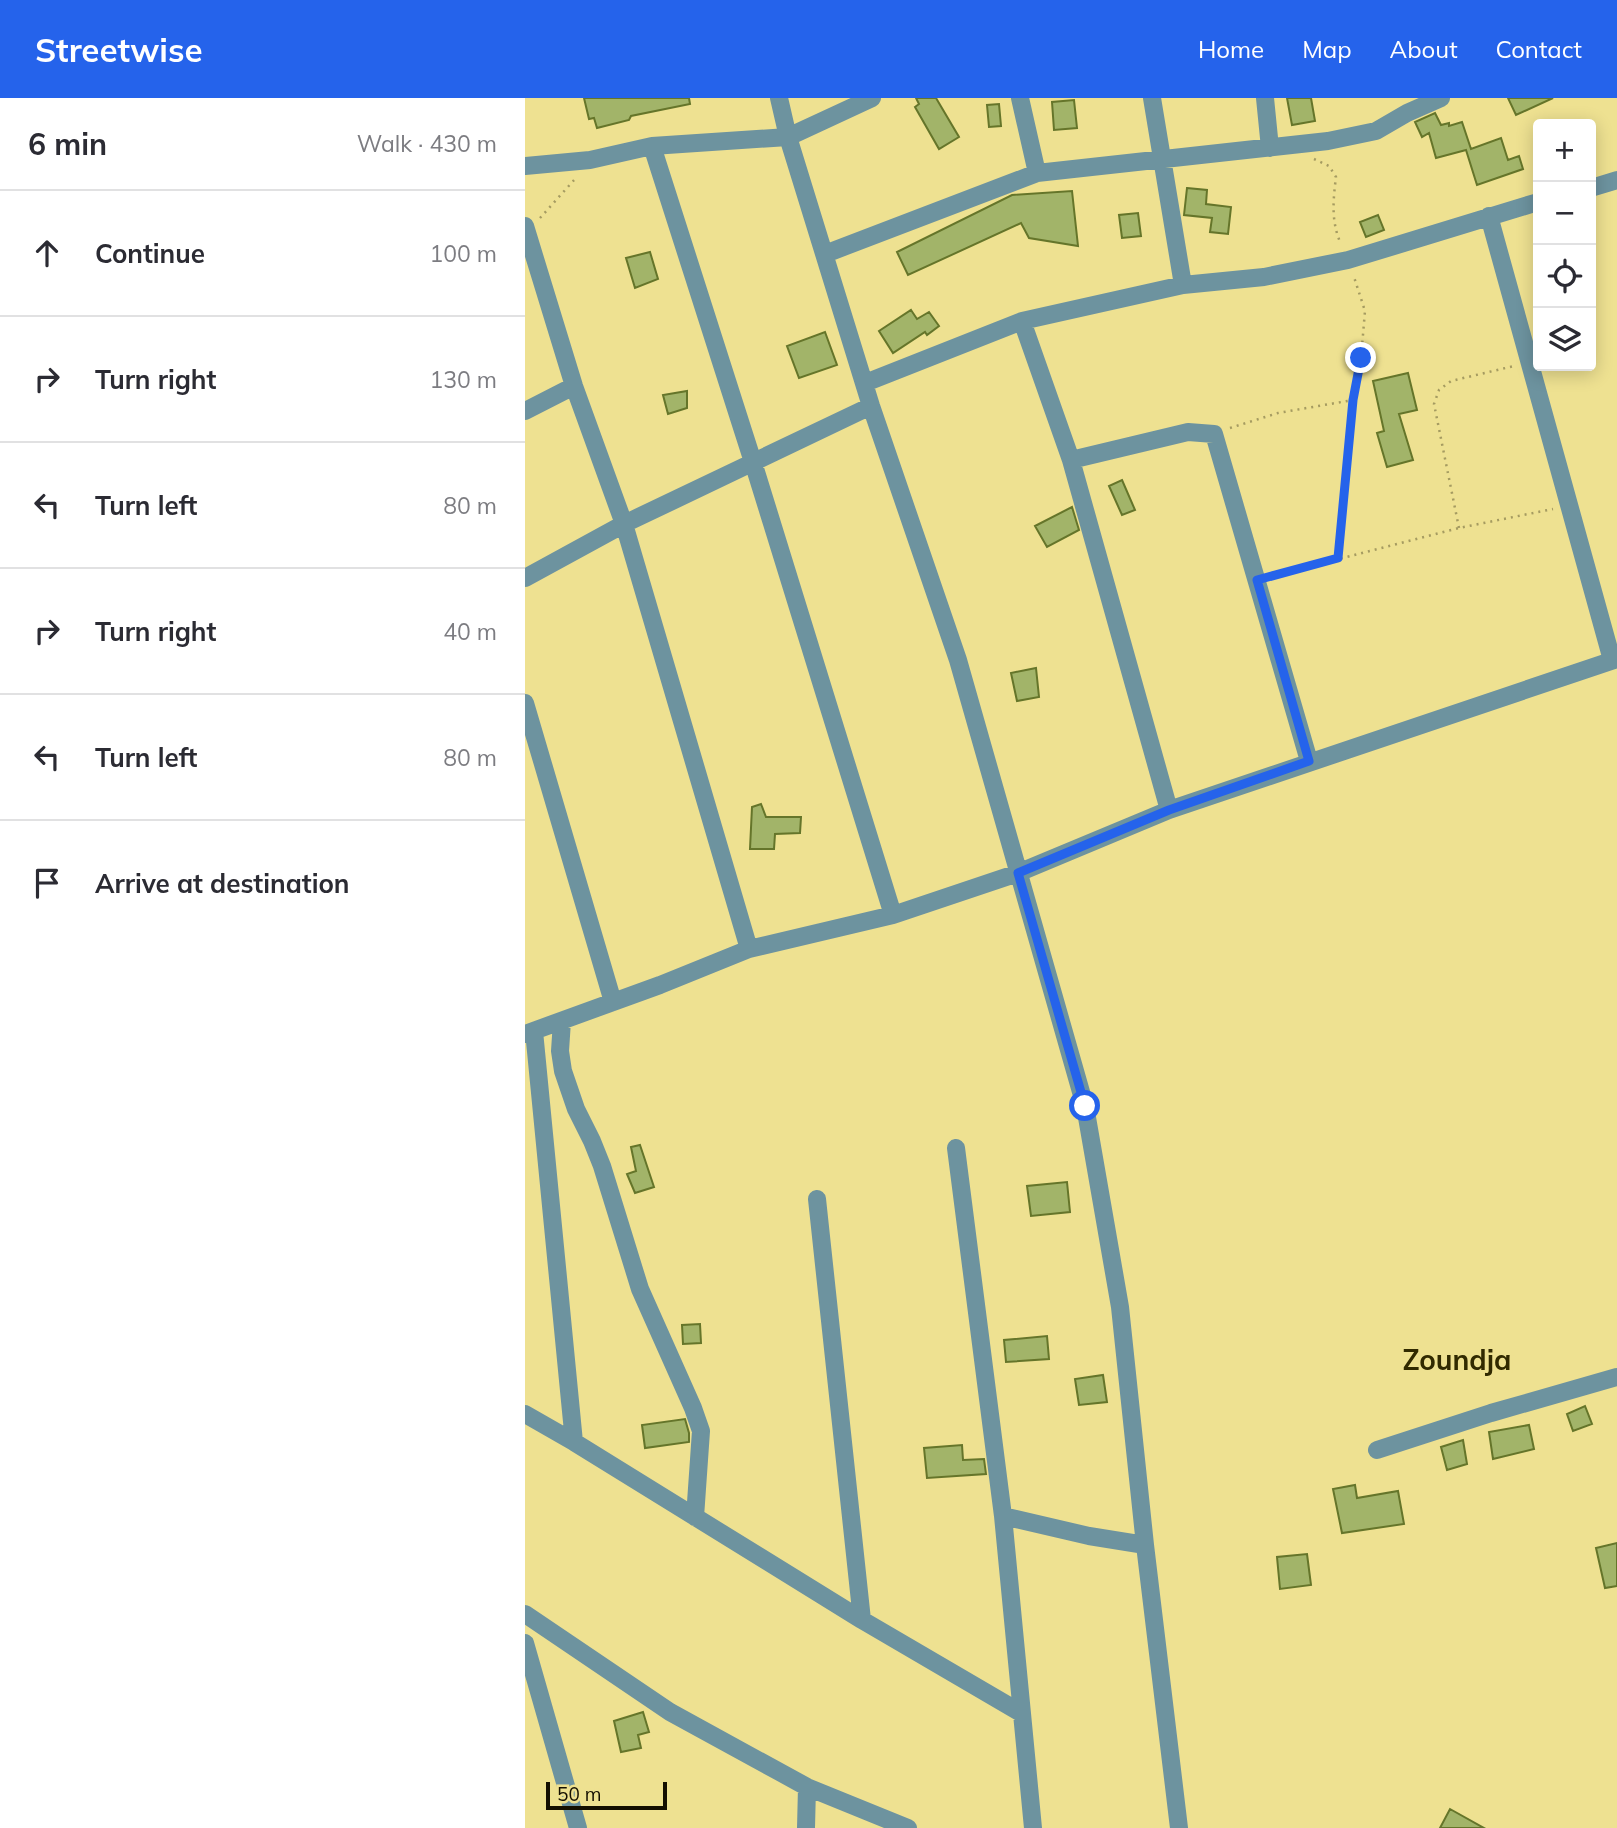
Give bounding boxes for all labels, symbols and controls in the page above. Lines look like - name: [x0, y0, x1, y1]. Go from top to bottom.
- text: Streetwise: [35, 29, 203, 70]
- text: Home: [1198, 34, 1264, 64]
- text: Map: [1302, 34, 1352, 64]
- text: About: [1390, 34, 1458, 64]
- text: Contact: [1496, 34, 1582, 64]
- map controls: [1533, 119, 1596, 371]
- button: +: [1533, 119, 1596, 182]
- text: 6 min: [28, 125, 107, 163]
- text: Walk · 430 m: [357, 129, 497, 158]
- button: −: [1533, 182, 1596, 245]
- icon: ahead: [28, 234, 66, 272]
- text: Continue: [95, 237, 205, 270]
- text: 100 m: [429, 239, 497, 268]
- button: locate: [1533, 245, 1596, 308]
- button: layers: [1533, 308, 1596, 371]
- route end: [1345, 342, 1376, 373]
- icon: right: [28, 360, 66, 398]
- text: Turn right: [95, 363, 216, 396]
- text: 130 m: [429, 365, 497, 394]
- icon: left: [28, 486, 66, 524]
- text: Turn left: [95, 489, 197, 522]
- text: 80 m: [443, 491, 497, 520]
- icon: right: [28, 612, 66, 650]
- text: Turn right: [95, 615, 216, 648]
- text: 40 m: [443, 617, 497, 646]
- icon: left: [28, 738, 66, 776]
- text: Turn left: [95, 741, 197, 774]
- text: 80 m: [443, 743, 497, 772]
- icon: arrive: [28, 864, 66, 902]
- text: Arrive at destination: [95, 867, 350, 900]
- route start: [1069, 1090, 1100, 1121]
- district label: Zoundja: [1403, 1342, 1511, 1377]
- scale bar: [546, 1779, 667, 1811]
- text: 50 m: [557, 1782, 601, 1806]

